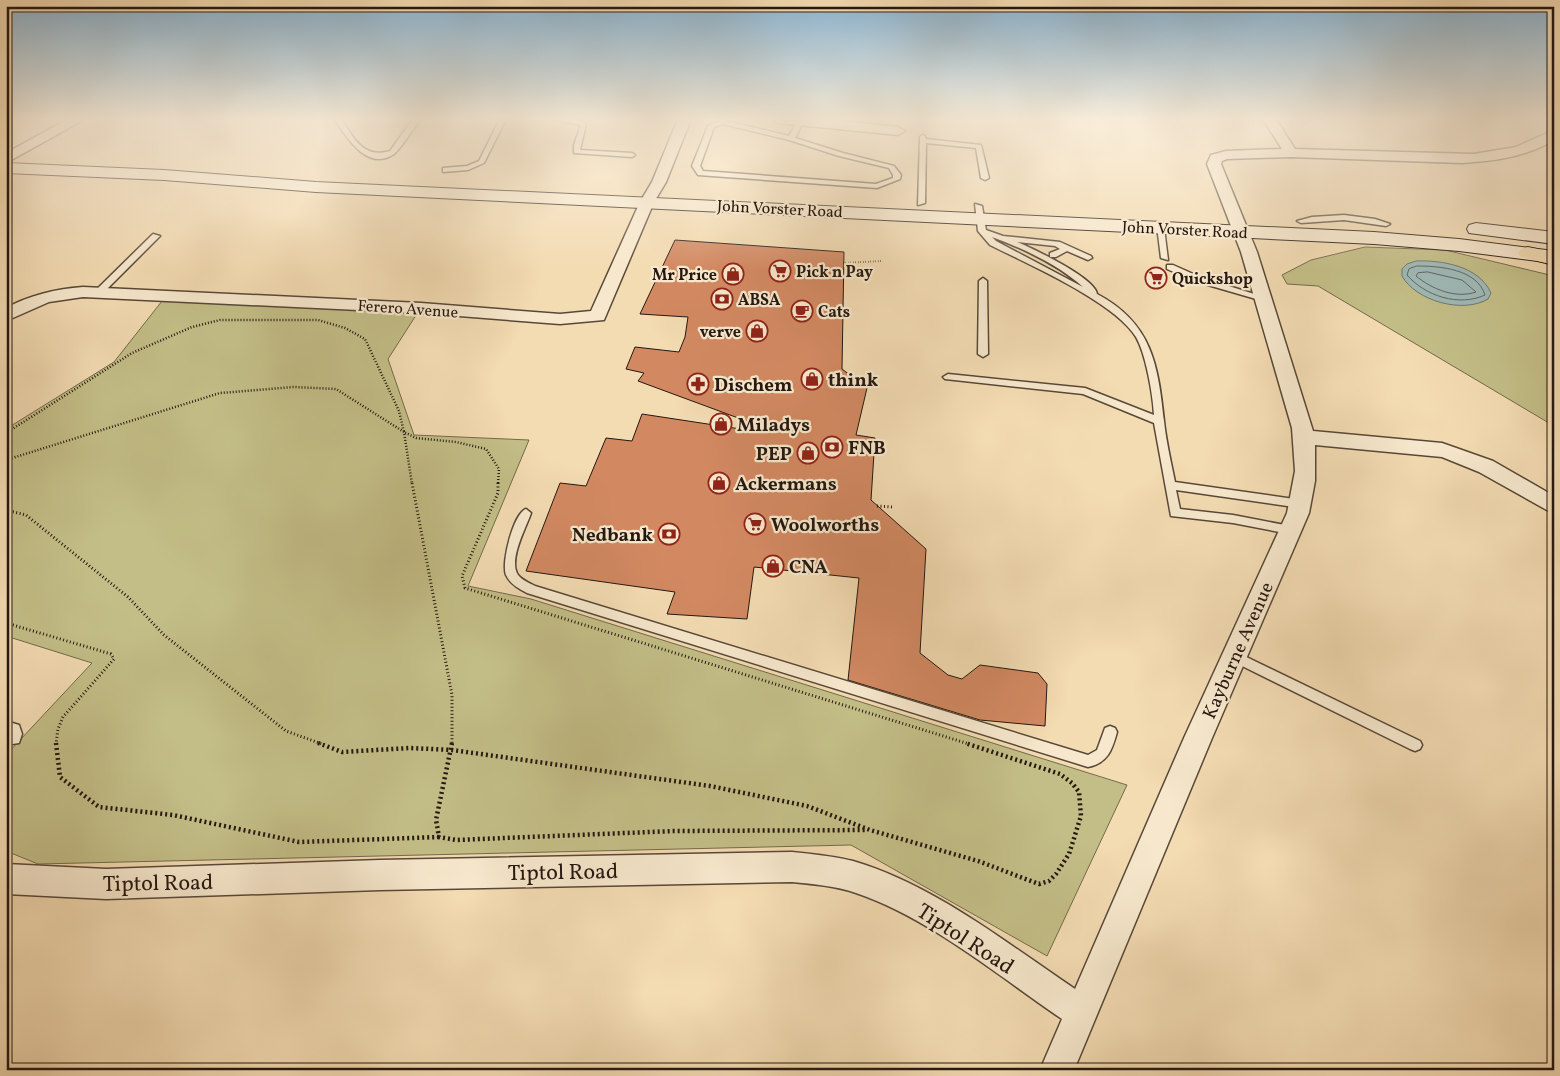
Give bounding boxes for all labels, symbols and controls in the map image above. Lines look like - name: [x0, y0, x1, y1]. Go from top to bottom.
- street label: John Vorster Road: [716, 196, 843, 224]
- street label: John Vorster Road: [1121, 217, 1248, 245]
- supermarket icon: Pick n Pay: [768, 259, 792, 283]
- shop icon: Mr Price: [721, 262, 745, 286]
- place label: Pick n Pay: [796, 262, 873, 284]
- place label: Mr Price: [652, 265, 717, 287]
- supermarket icon: Quickshop: [1144, 266, 1168, 290]
- place label: Quickshop: [1172, 269, 1253, 291]
- bank icon: ABSA: [710, 287, 734, 311]
- place label: ABSA: [738, 290, 781, 312]
- street label: Ferero Avenue: [357, 296, 459, 324]
- cafe icon: Cats: [790, 299, 814, 323]
- place label: Cats: [818, 302, 850, 324]
- shop icon: verve: [745, 319, 769, 343]
- place label: verve: [700, 322, 741, 344]
- shop icon: think: [800, 367, 824, 391]
- place label: think: [828, 368, 879, 394]
- pharmacy icon: Dischem: [686, 372, 710, 396]
- place label: Dischem: [714, 373, 792, 399]
- shop icon: Miladys: [709, 412, 733, 436]
- place label: Miladys: [737, 413, 810, 439]
- bank icon: FNB: [820, 435, 844, 459]
- place label: FNB: [848, 436, 886, 462]
- shop icon: PEP: [796, 441, 820, 465]
- place label: PEP: [756, 442, 792, 468]
- shop icon: Ackermans: [707, 471, 731, 495]
- place label: Ackermans: [735, 472, 837, 498]
- supermarket icon: Woolworths: [743, 512, 767, 536]
- place label: Woolworths: [771, 513, 879, 539]
- bank icon: Nedbank: [657, 522, 681, 546]
- place label: Nedbank: [572, 523, 653, 549]
- shop icon: CNA: [761, 554, 785, 578]
- place label: CNA: [789, 555, 828, 581]
- street label: Kayburne Avenue: [1197, 578, 1281, 723]
- street label: Tiptol Road: [507, 857, 619, 890]
- street label: Tiptol Road: [102, 868, 214, 901]
- street label: Tiptol Road: [910, 897, 1019, 983]

